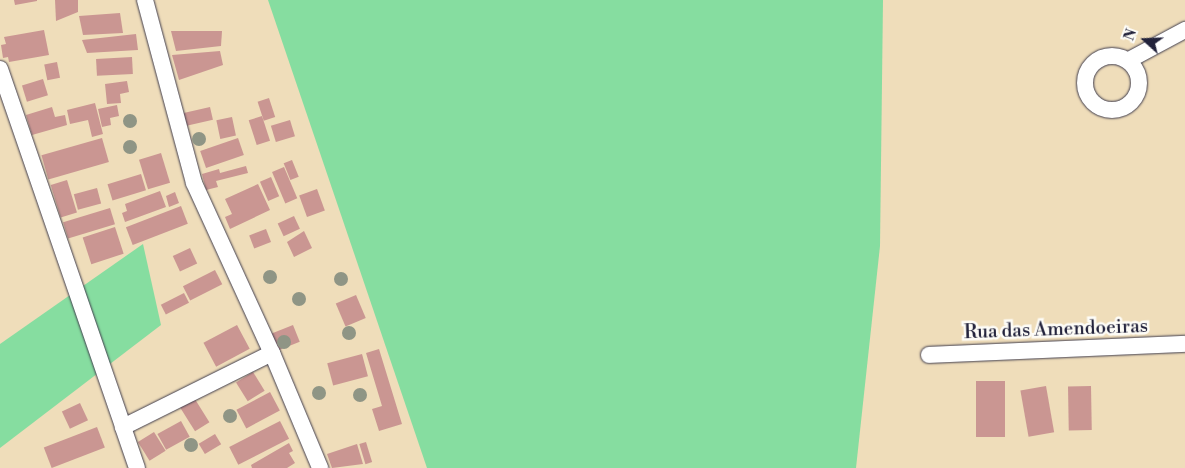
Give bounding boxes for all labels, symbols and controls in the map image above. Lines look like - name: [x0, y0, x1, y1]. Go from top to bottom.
- north arrow: [1120, 15, 1170, 65]
- text: N: [1121, 27, 1141, 43]
- street label: Rua das Amendoeiras: [964, 315, 1148, 345]

